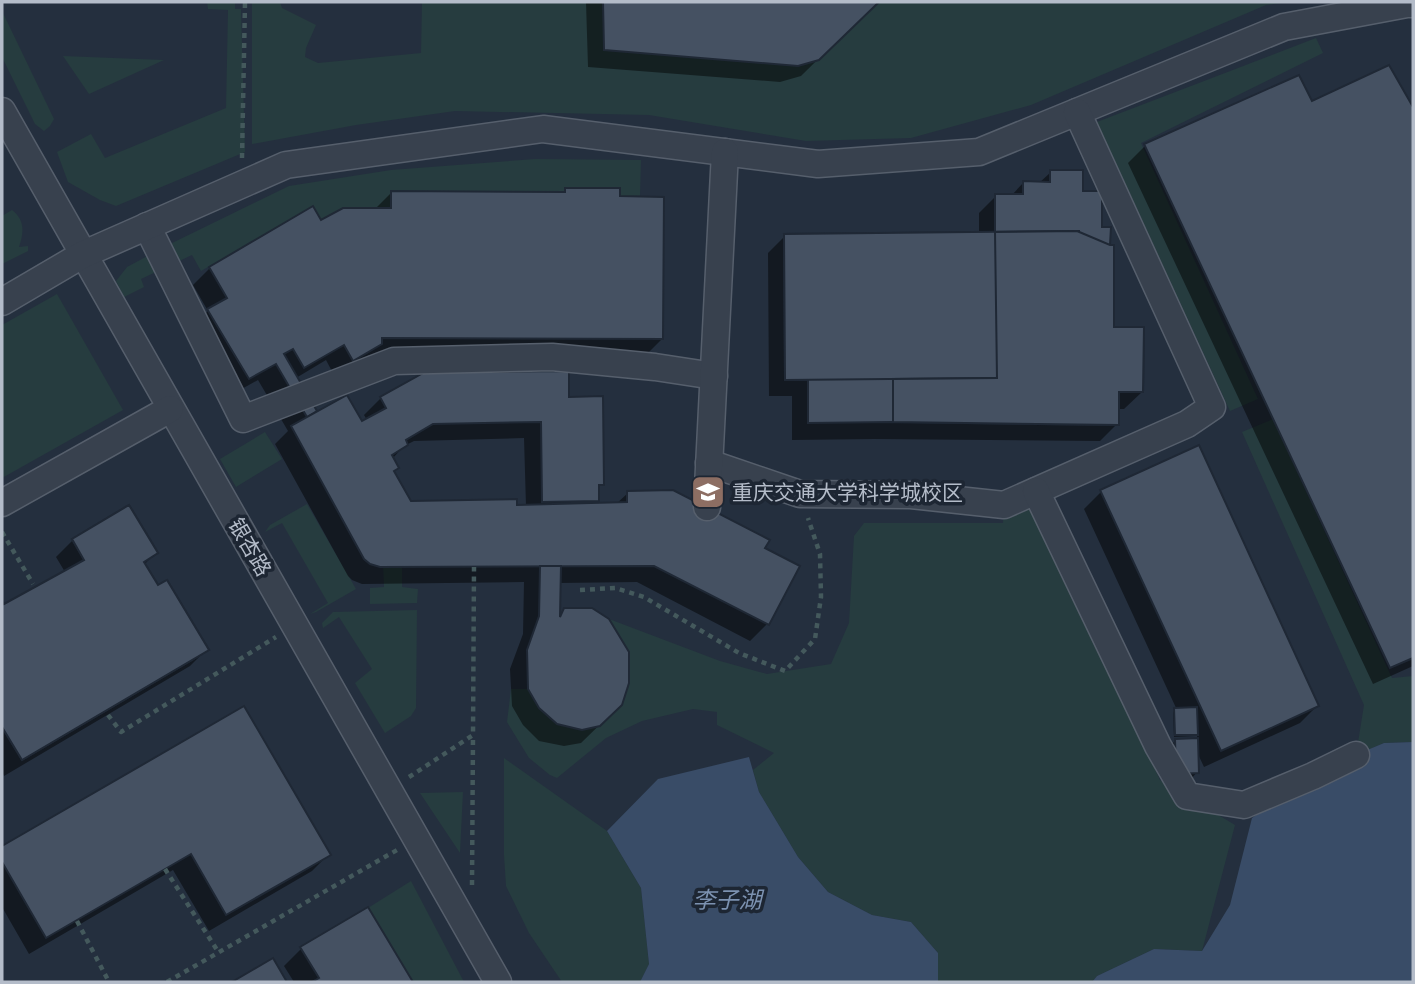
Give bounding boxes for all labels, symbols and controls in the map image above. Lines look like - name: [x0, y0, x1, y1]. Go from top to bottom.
- school or university icon: 重庆交通大学科学城校区: [689, 473, 727, 511]
- place label: 重庆交通大学科学城校区: [732, 479, 963, 506]
- street label: 银杏路: [223, 513, 277, 581]
- water label: 李子湖: [693, 885, 765, 914]

